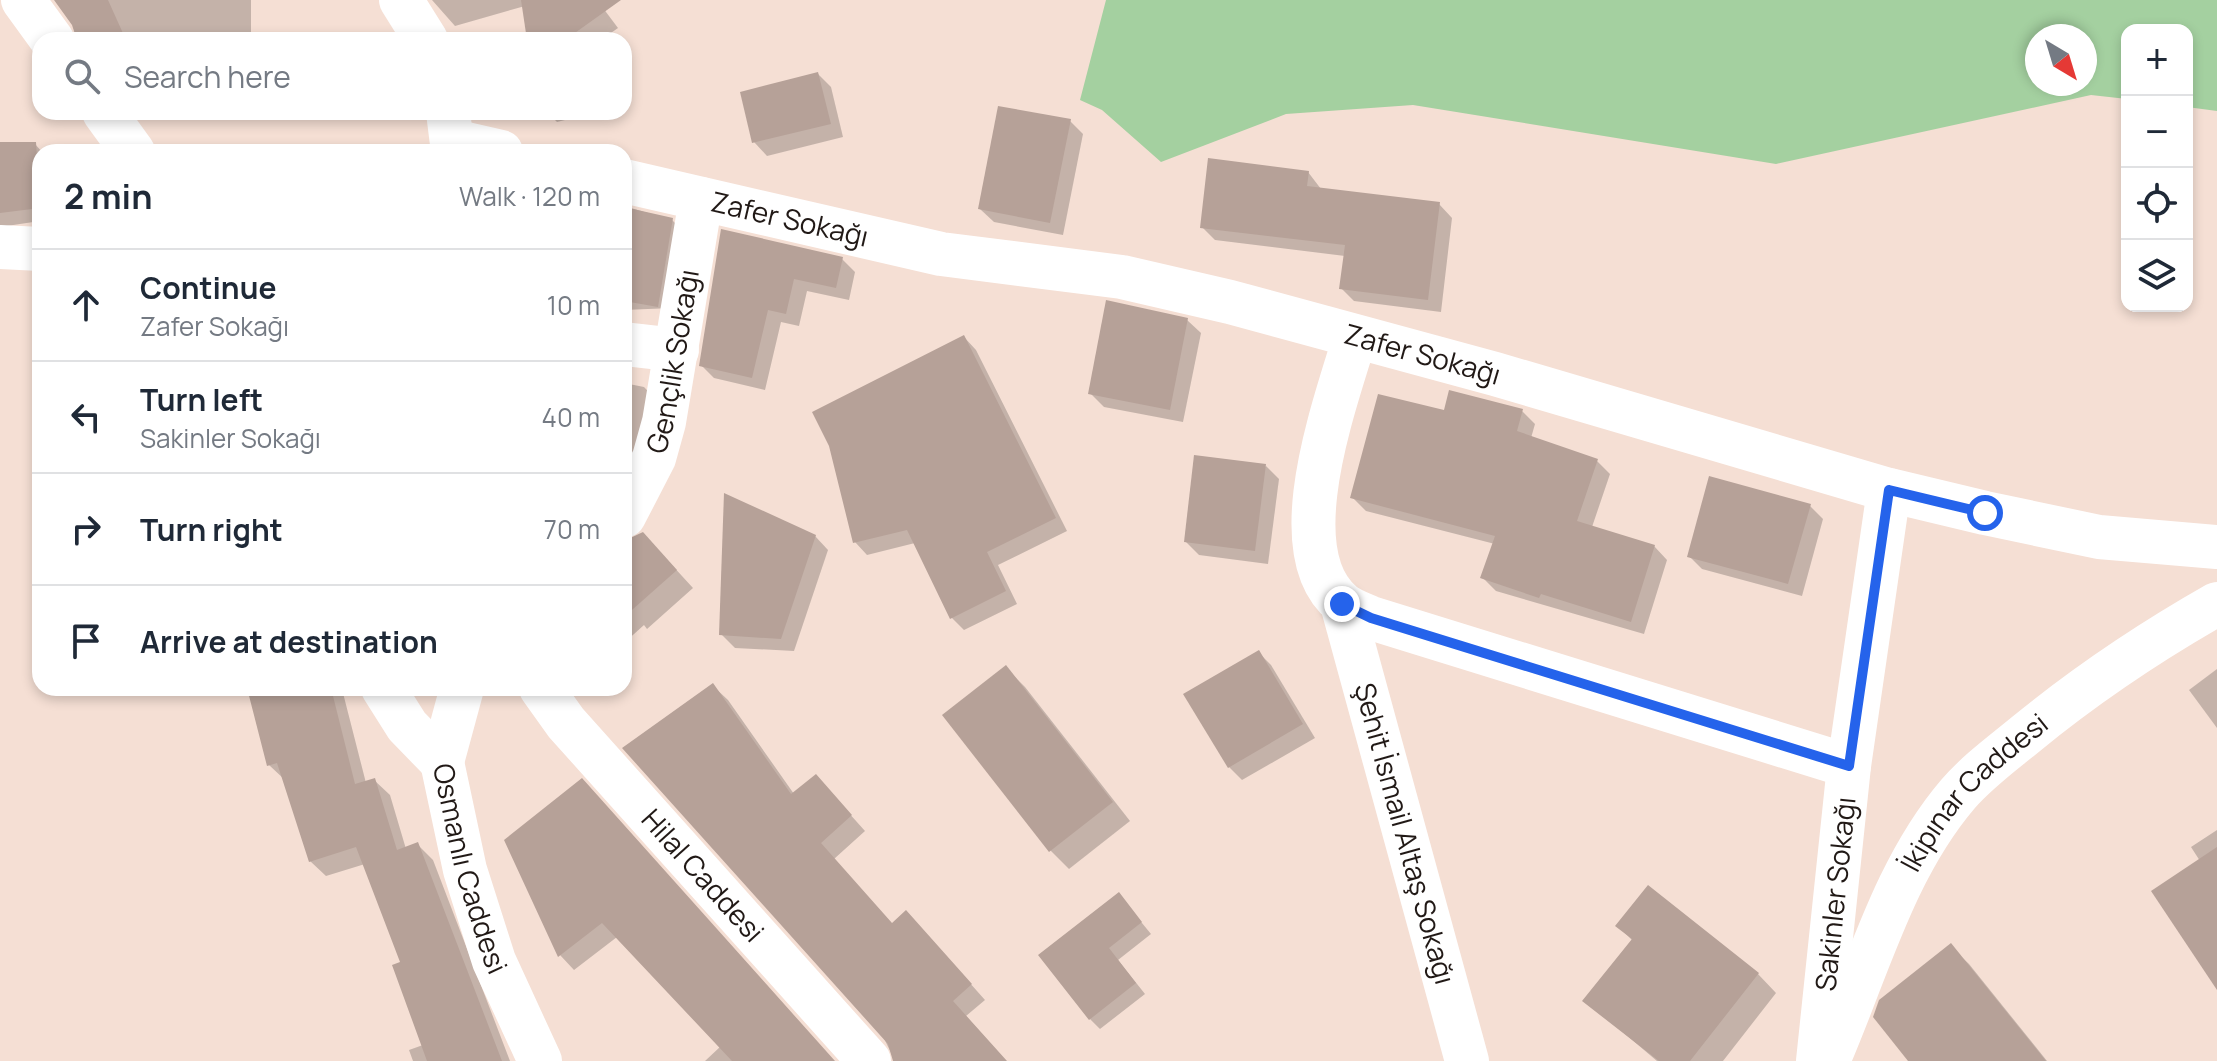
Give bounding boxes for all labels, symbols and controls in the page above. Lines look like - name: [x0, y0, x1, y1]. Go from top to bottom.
- north arrow: [2025, 24, 2097, 96]
- map controls: [2121, 24, 2193, 312]
- button: +: [2121, 24, 2193, 96]
- search box: [32, 32, 632, 120]
- icon: search: [60, 54, 104, 98]
- text: Search here: [124, 56, 291, 97]
- button: −: [2121, 96, 2193, 168]
- button: locate: [2121, 168, 2193, 240]
- text: 2 min: [64, 173, 152, 219]
- text: Walk · 120 m: [459, 178, 600, 214]
- street label: Zafer Sokağı: [707, 182, 872, 255]
- button: layers: [2121, 240, 2193, 312]
- street label: Gençlik Sokağı: [636, 266, 707, 457]
- text: Continue: [140, 267, 276, 308]
- icon: ahead: [64, 283, 108, 327]
- text: 10 m: [547, 287, 600, 323]
- text: Zafer Sokağı: [140, 308, 289, 344]
- street label: Zafer Sokağı: [1340, 314, 1506, 393]
- text: Turn left: [140, 379, 263, 420]
- icon: left: [64, 395, 108, 439]
- text: 40 m: [542, 399, 600, 435]
- text: Sakinler Sokağı: [140, 420, 321, 456]
- route start: [1967, 495, 2003, 531]
- icon: right: [64, 507, 108, 551]
- text: Turn right: [140, 509, 283, 550]
- text: 70 m: [544, 511, 600, 547]
- route end: [1324, 586, 1360, 622]
- icon: arrive: [64, 619, 108, 663]
- text: Arrive at destination: [140, 621, 438, 662]
- street label: Şehit İsmail Altaş Sokağı: [1346, 678, 1465, 988]
- street label: İkipınar Caddesi: [1890, 704, 2055, 878]
- street label: Osmanlı Caddesi: [425, 760, 517, 980]
- street label: Sakinler Sokağı: [1805, 795, 1864, 993]
- street label: Hilal Caddesi: [634, 800, 773, 950]

